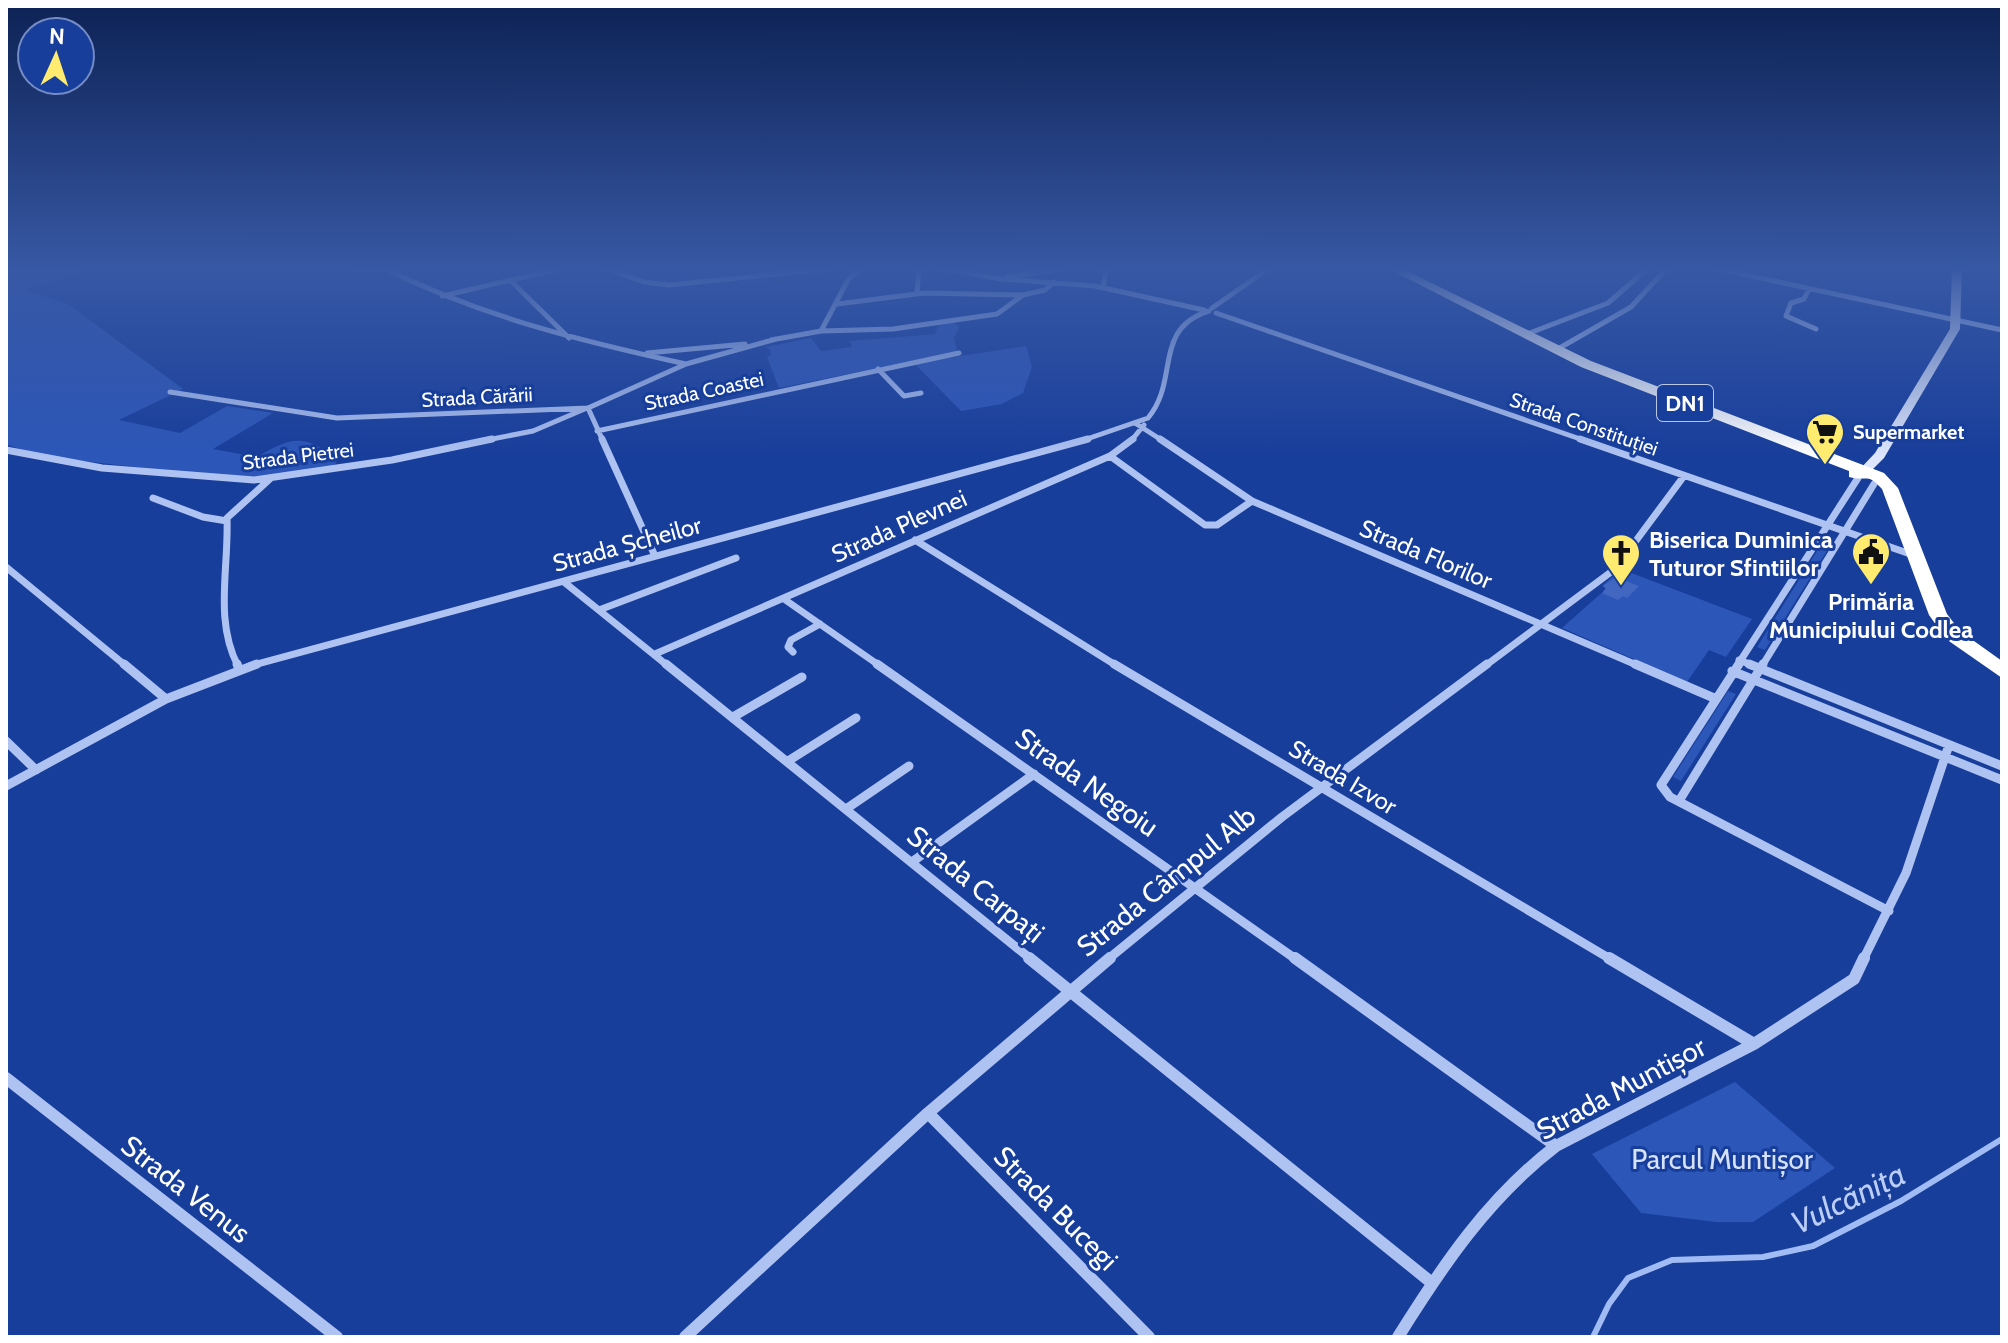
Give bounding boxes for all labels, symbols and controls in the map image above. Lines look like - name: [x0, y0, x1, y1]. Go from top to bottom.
- north arrow: [16, 16, 96, 96]
- text: N: [49, 23, 65, 50]
- street label: Strada Coastei: [642, 367, 766, 415]
- street label: Strada Cărării: [421, 382, 533, 412]
- road number: DN1: [1657, 385, 1713, 421]
- street label: Strada Constituției: [1506, 387, 1661, 462]
- supermarket icon: Supermarket: [1804, 411, 1846, 466]
- place label: Supermarket: [1853, 420, 1964, 444]
- street label: Strada Pietrei: [241, 437, 355, 475]
- street label: Strada Plevnei: [827, 483, 971, 569]
- street label: Strada Șcheilor: [550, 510, 705, 579]
- street label: Strada Florilor: [1355, 513, 1497, 595]
- place label: Biserica Duminica Tuturor Sfintiilor: [1649, 525, 1833, 582]
- public building icon: Primăria Municipiului Codlea: [1850, 531, 1892, 586]
- church icon: Biserica Duminica Tuturor Sfintiilor: [1600, 532, 1642, 587]
- place label: Primăria Municipiului Codlea: [1769, 587, 1973, 644]
- street label: Strada Negoiu: [1009, 720, 1165, 844]
- street label: Strada Izvor: [1284, 734, 1402, 821]
- street label: Strada Câmpul Alb: [1070, 798, 1262, 964]
- street label: Strada Carpați: [900, 818, 1051, 950]
- street label: Strada Muntișor: [1531, 1029, 1712, 1148]
- street label: Strada Venus: [115, 1128, 257, 1250]
- street label: Strada Bucegi: [987, 1139, 1125, 1277]
- park label: Parcul Muntișor: [1631, 1142, 1813, 1177]
- water label: Vulcănița: [1785, 1154, 1911, 1242]

